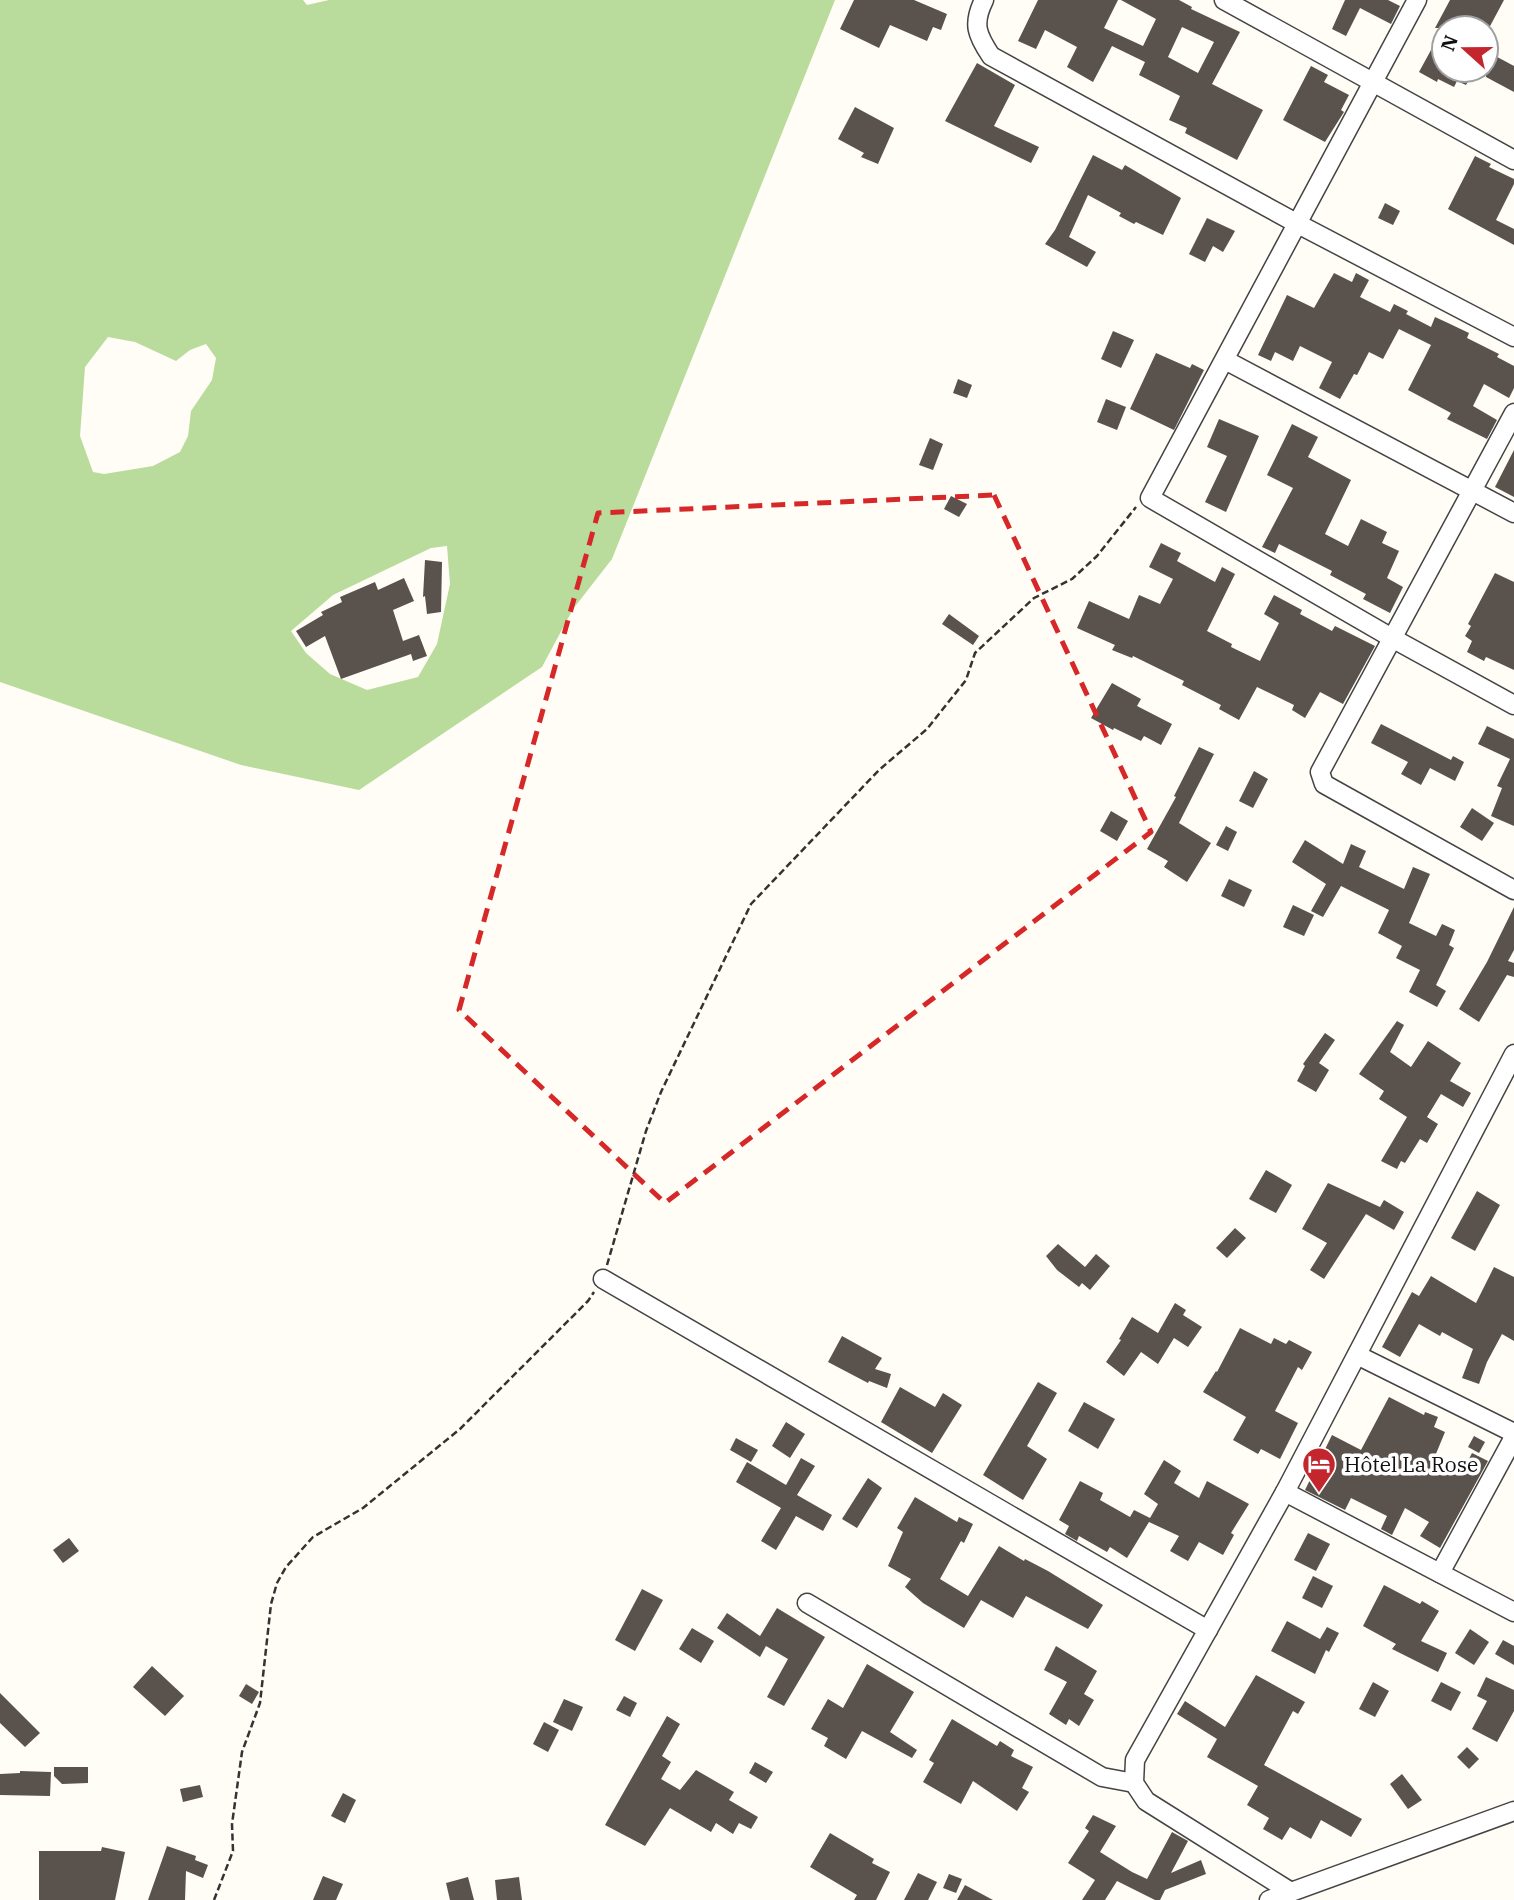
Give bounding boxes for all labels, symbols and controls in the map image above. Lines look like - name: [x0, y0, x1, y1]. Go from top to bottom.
- north arrow: [1430, 14, 1500, 84]
- text: N: [1435, 32, 1463, 54]
- hotel icon: Hôtel La Rose: [1300, 1445, 1338, 1494]
- place label: Hôtel La Rose: [1344, 1450, 1478, 1478]

